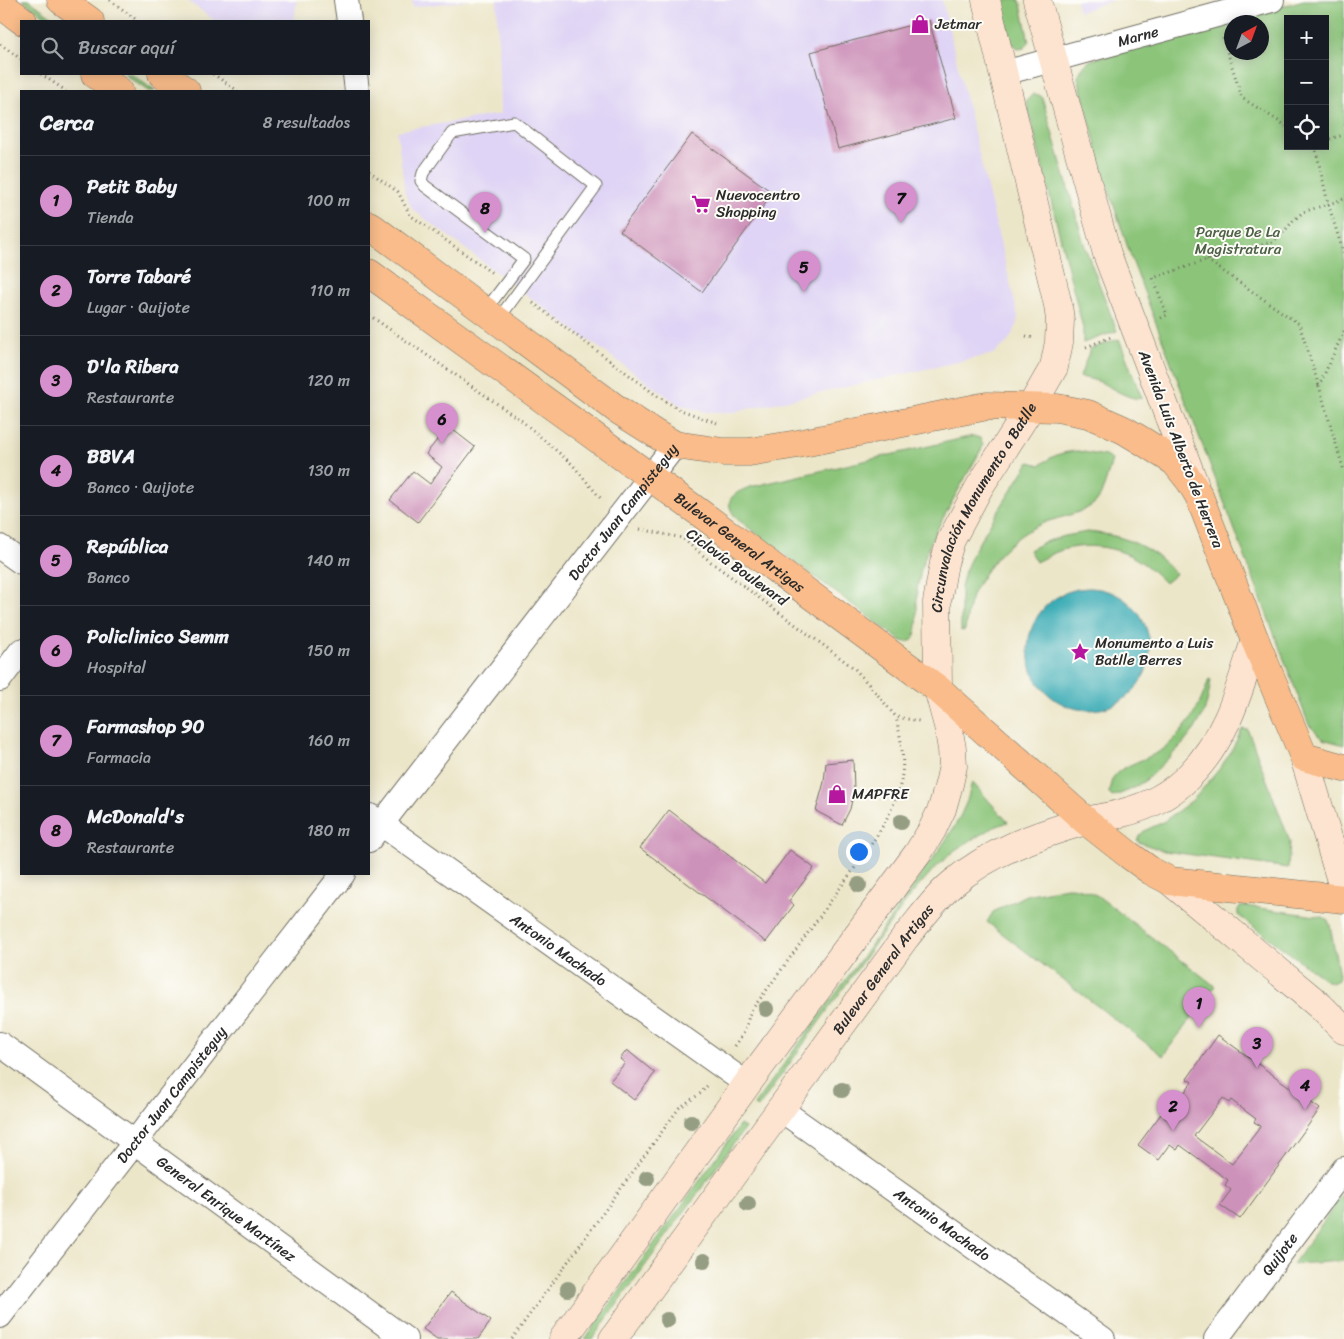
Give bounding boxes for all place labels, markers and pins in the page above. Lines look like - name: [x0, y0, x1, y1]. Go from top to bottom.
- place label: Jetmar: [934, 11, 982, 37]
- shop icon: Jetmar: [909, 13, 931, 35]
- place label: Nuevocentro Shopping: [716, 182, 801, 225]
- pin: 7: [885, 182, 917, 223]
- pin: 8: [469, 192, 501, 233]
- supermarket icon: Nuevocentro Shopping: [690, 193, 712, 215]
- pin: 5: [788, 251, 820, 292]
- pin: 6: [426, 403, 458, 444]
- place label: Monumento a Luis Batlle Berres: [1095, 630, 1213, 673]
- place icon: Monumento a Luis Batlle Berres: [1069, 641, 1091, 663]
- place label: MAPFRE: [852, 781, 910, 807]
- shop icon: MAPFRE: [826, 783, 848, 805]
- pin: 1: [1183, 987, 1215, 1028]
- pin: 3: [1241, 1027, 1273, 1068]
- pin: 4: [1289, 1069, 1321, 1110]
- pin: 2: [1157, 1090, 1189, 1131]

